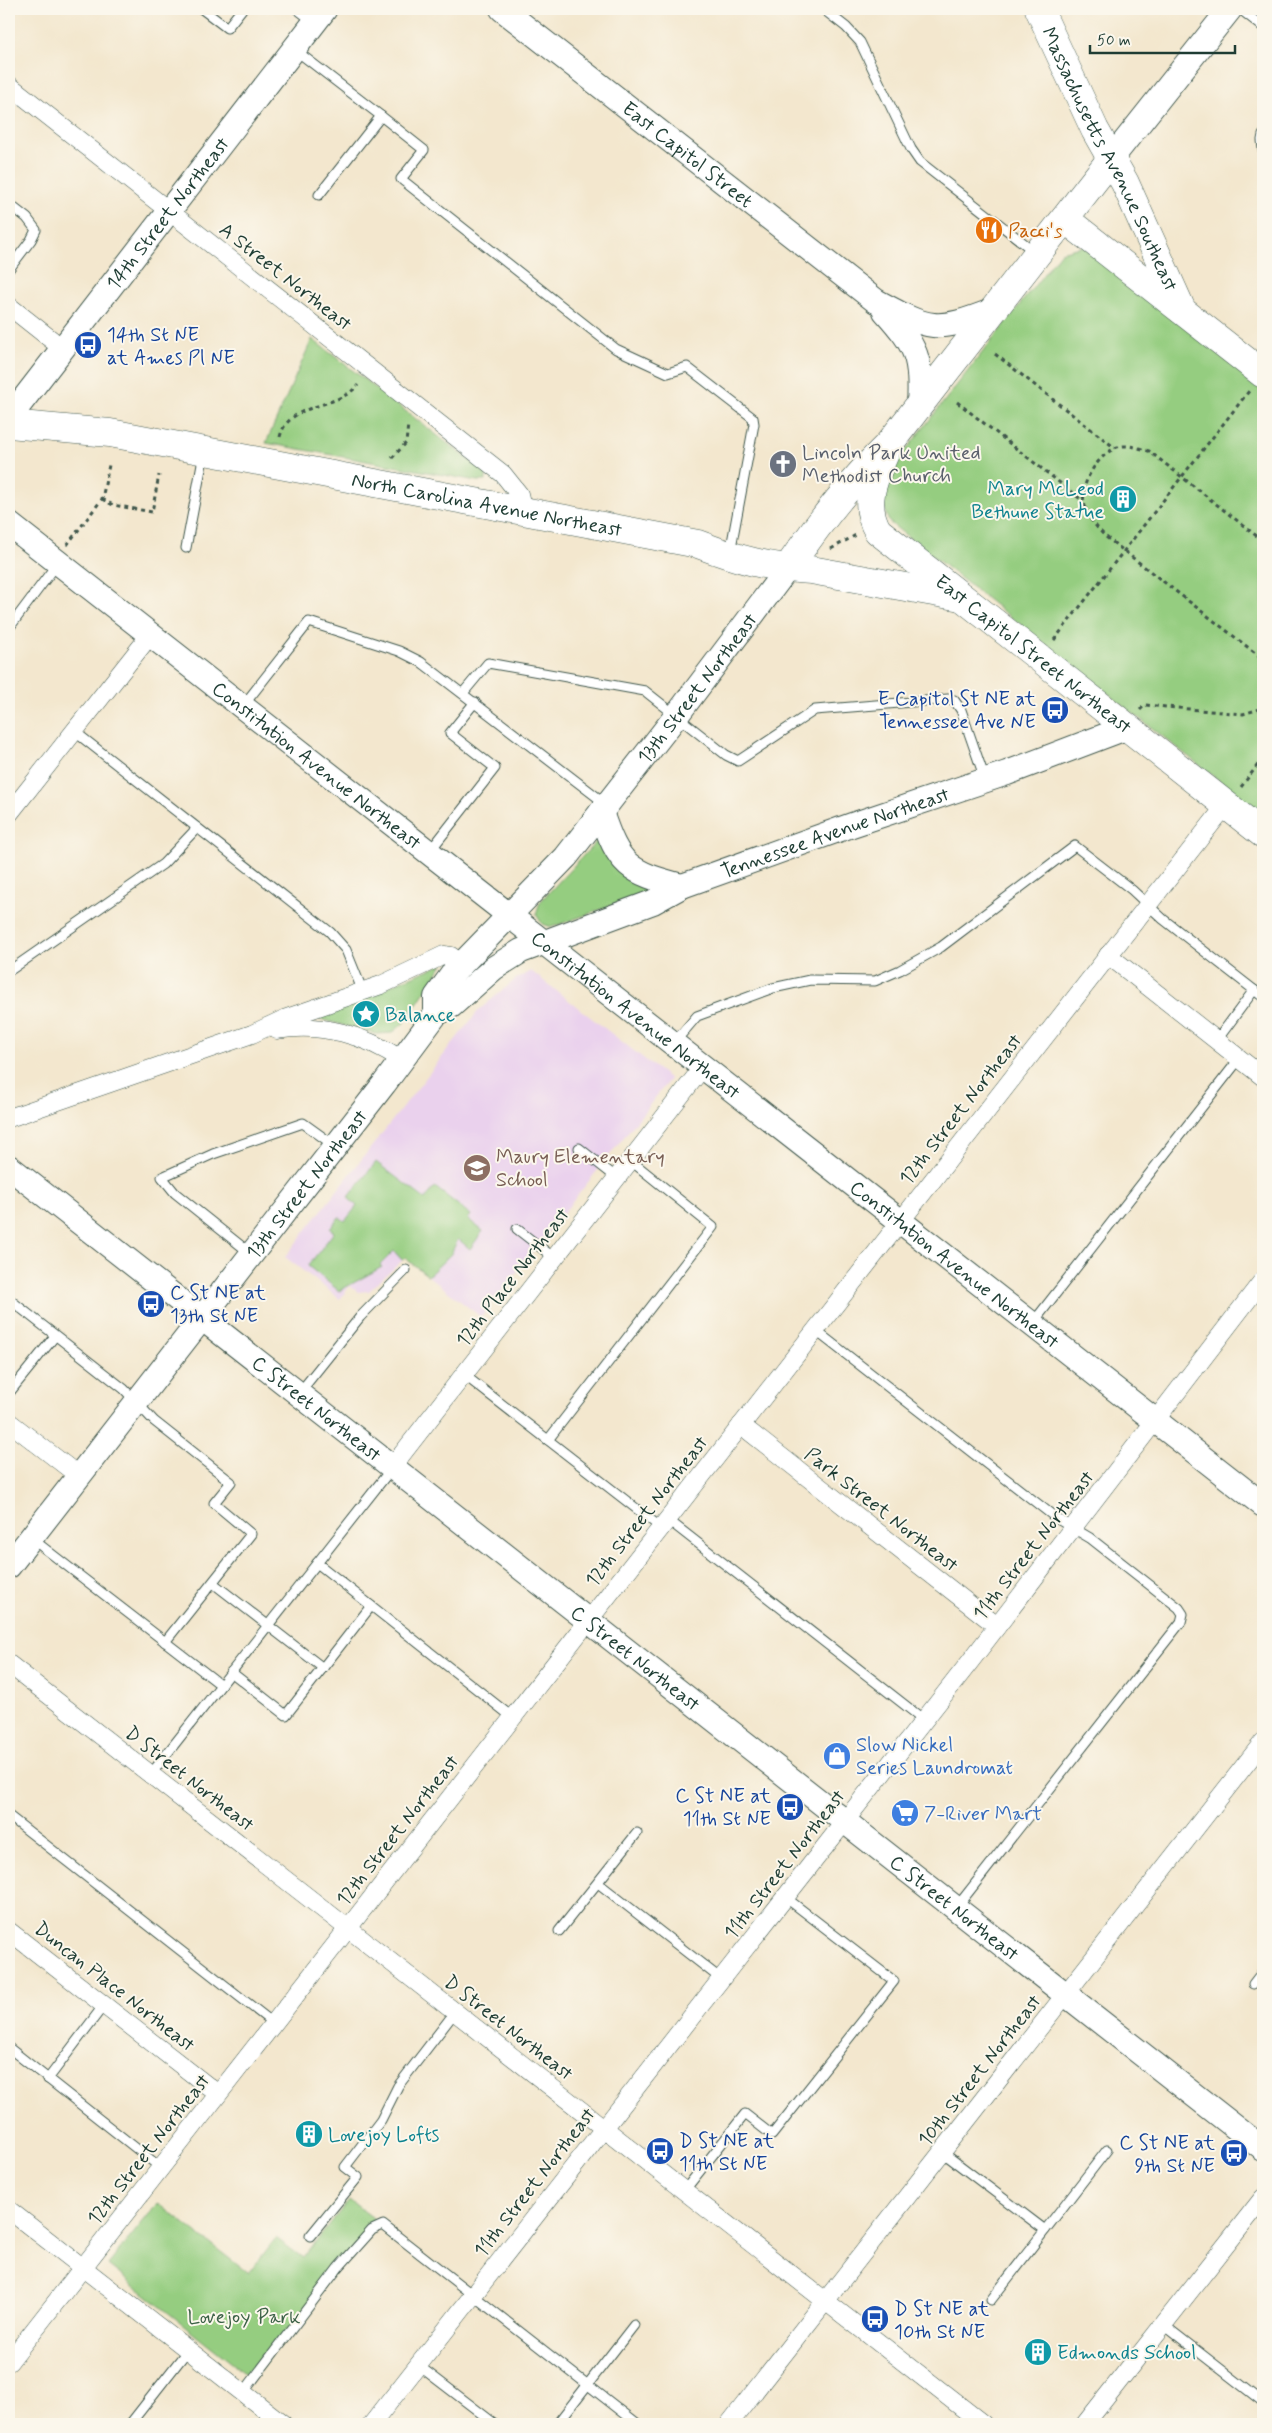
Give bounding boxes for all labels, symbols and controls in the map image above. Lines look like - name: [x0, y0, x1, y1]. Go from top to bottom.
- scale bar: [1090, 22, 1234, 54]
- street label: Massachusetts Avenue Southeast: [1034, 23, 1184, 296]
- text: 50 m: [1097, 31, 1131, 51]
- street label: East Capitol Street: [616, 96, 758, 215]
- street label: 14th Street Northeast: [101, 132, 236, 296]
- restaurant icon: Pacci's: [974, 215, 1004, 245]
- street label: A Street Northeast: [213, 217, 357, 338]
- place label: Pacci's: [1008, 218, 1063, 245]
- place label: 14th St NE at Ames Pl NE: [107, 322, 235, 372]
- bus stop icon: 14th St NE at Ames Pl NE: [73, 330, 103, 360]
- place label: Lincoln Park United Methodist Church: [802, 440, 981, 490]
- church icon: Lincoln Park United Methodist Church: [768, 449, 798, 479]
- street label: North Carolina Avenue Northeast: [349, 467, 624, 544]
- place label: Mary McLeod Bethune Statue: [971, 476, 1104, 526]
- building icon: Mary McLeod Bethune Statue: [1108, 484, 1138, 514]
- street label: East Capitol Street Northeast: [929, 569, 1137, 741]
- street label: 13th Street Northeast: [632, 608, 764, 770]
- street label: Constitution Avenue Northeast: [206, 676, 426, 857]
- place label: E Capitol St NE at Tennessee Ave NE: [878, 686, 1036, 736]
- bus stop icon: E Capitol St NE at Tennessee Ave NE: [1040, 695, 1070, 725]
- street label: Tennessee Avenue Northeast: [717, 781, 953, 886]
- street label: Constitution Avenue Northeast: [525, 925, 745, 1106]
- place icon: Balance: [351, 999, 381, 1029]
- place label: Balance: [385, 1002, 455, 1029]
- street label: 12th Street Northeast: [894, 1029, 1029, 1191]
- street label: 13th Street Northeast: [241, 1104, 374, 1265]
- place label: Maury Elementary School: [496, 1144, 665, 1194]
- school or university icon: Maury Elementary School: [462, 1153, 492, 1183]
- street label: Constitution Avenue Northeast: [844, 1175, 1064, 1356]
- street label: 12th Place Northeast: [450, 1202, 576, 1353]
- place label: C St NE at 13th St NE: [170, 1280, 266, 1330]
- bus stop icon: C St NE at 13th St NE: [136, 1289, 166, 1319]
- street label: C Street Northeast: [246, 1350, 386, 1469]
- street label: 12th Street Northeast: [580, 1431, 715, 1593]
- street label: Park Street Northeast: [799, 1442, 964, 1579]
- street label: 11th Street Northeast: [967, 1465, 1101, 1626]
- street label: C Street Northeast: [564, 1600, 705, 1718]
- street label: D Street Northeast: [119, 1720, 259, 1838]
- place label: Slow Nickel Series Laundromat: [856, 1732, 1013, 1782]
- shop icon: Slow Nickel Series Laundromat: [822, 1741, 852, 1771]
- street label: 12th Street Northeast: [331, 1750, 466, 1912]
- place label: C St NE at 11th St NE: [675, 1783, 771, 1833]
- street label: 11th Street Northeast: [718, 1784, 852, 1945]
- bus stop icon: C St NE at 11th St NE: [775, 1792, 805, 1822]
- supermarket icon: 7-River Mart: [890, 1798, 920, 1828]
- place label: 7-River Mart: [924, 1801, 1042, 1828]
- street label: C Street Northeast: [883, 1849, 1024, 1968]
- street label: Duncan Place Northeast: [28, 1916, 200, 2059]
- street label: D Street Northeast: [438, 1969, 578, 2087]
- street label: 10th Street Northeast: [912, 1989, 1048, 2152]
- street label: 12th Street Northeast: [82, 2069, 217, 2231]
- street label: 11th Street Northeast: [468, 2102, 602, 2263]
- building icon: Lovejoy Lofts: [294, 2119, 324, 2149]
- place label: Lovejoy Lofts: [328, 2122, 440, 2149]
- place label: D St NE at 11th St NE: [679, 2128, 775, 2178]
- place label: C St NE at 9th St NE: [1119, 2130, 1215, 2180]
- bus stop icon: D St NE at 11th St NE: [645, 2136, 675, 2166]
- bus stop icon: C St NE at 9th St NE: [1219, 2138, 1249, 2168]
- place label: D St NE at 10th St NE: [894, 2296, 990, 2346]
- park label: Lovejoy Park: [187, 2304, 301, 2331]
- bus stop icon: D St NE at 10th St NE: [860, 2304, 890, 2334]
- building icon: Edmonds School: [1023, 2337, 1053, 2367]
- place label: Edmonds School: [1057, 2340, 1196, 2367]

